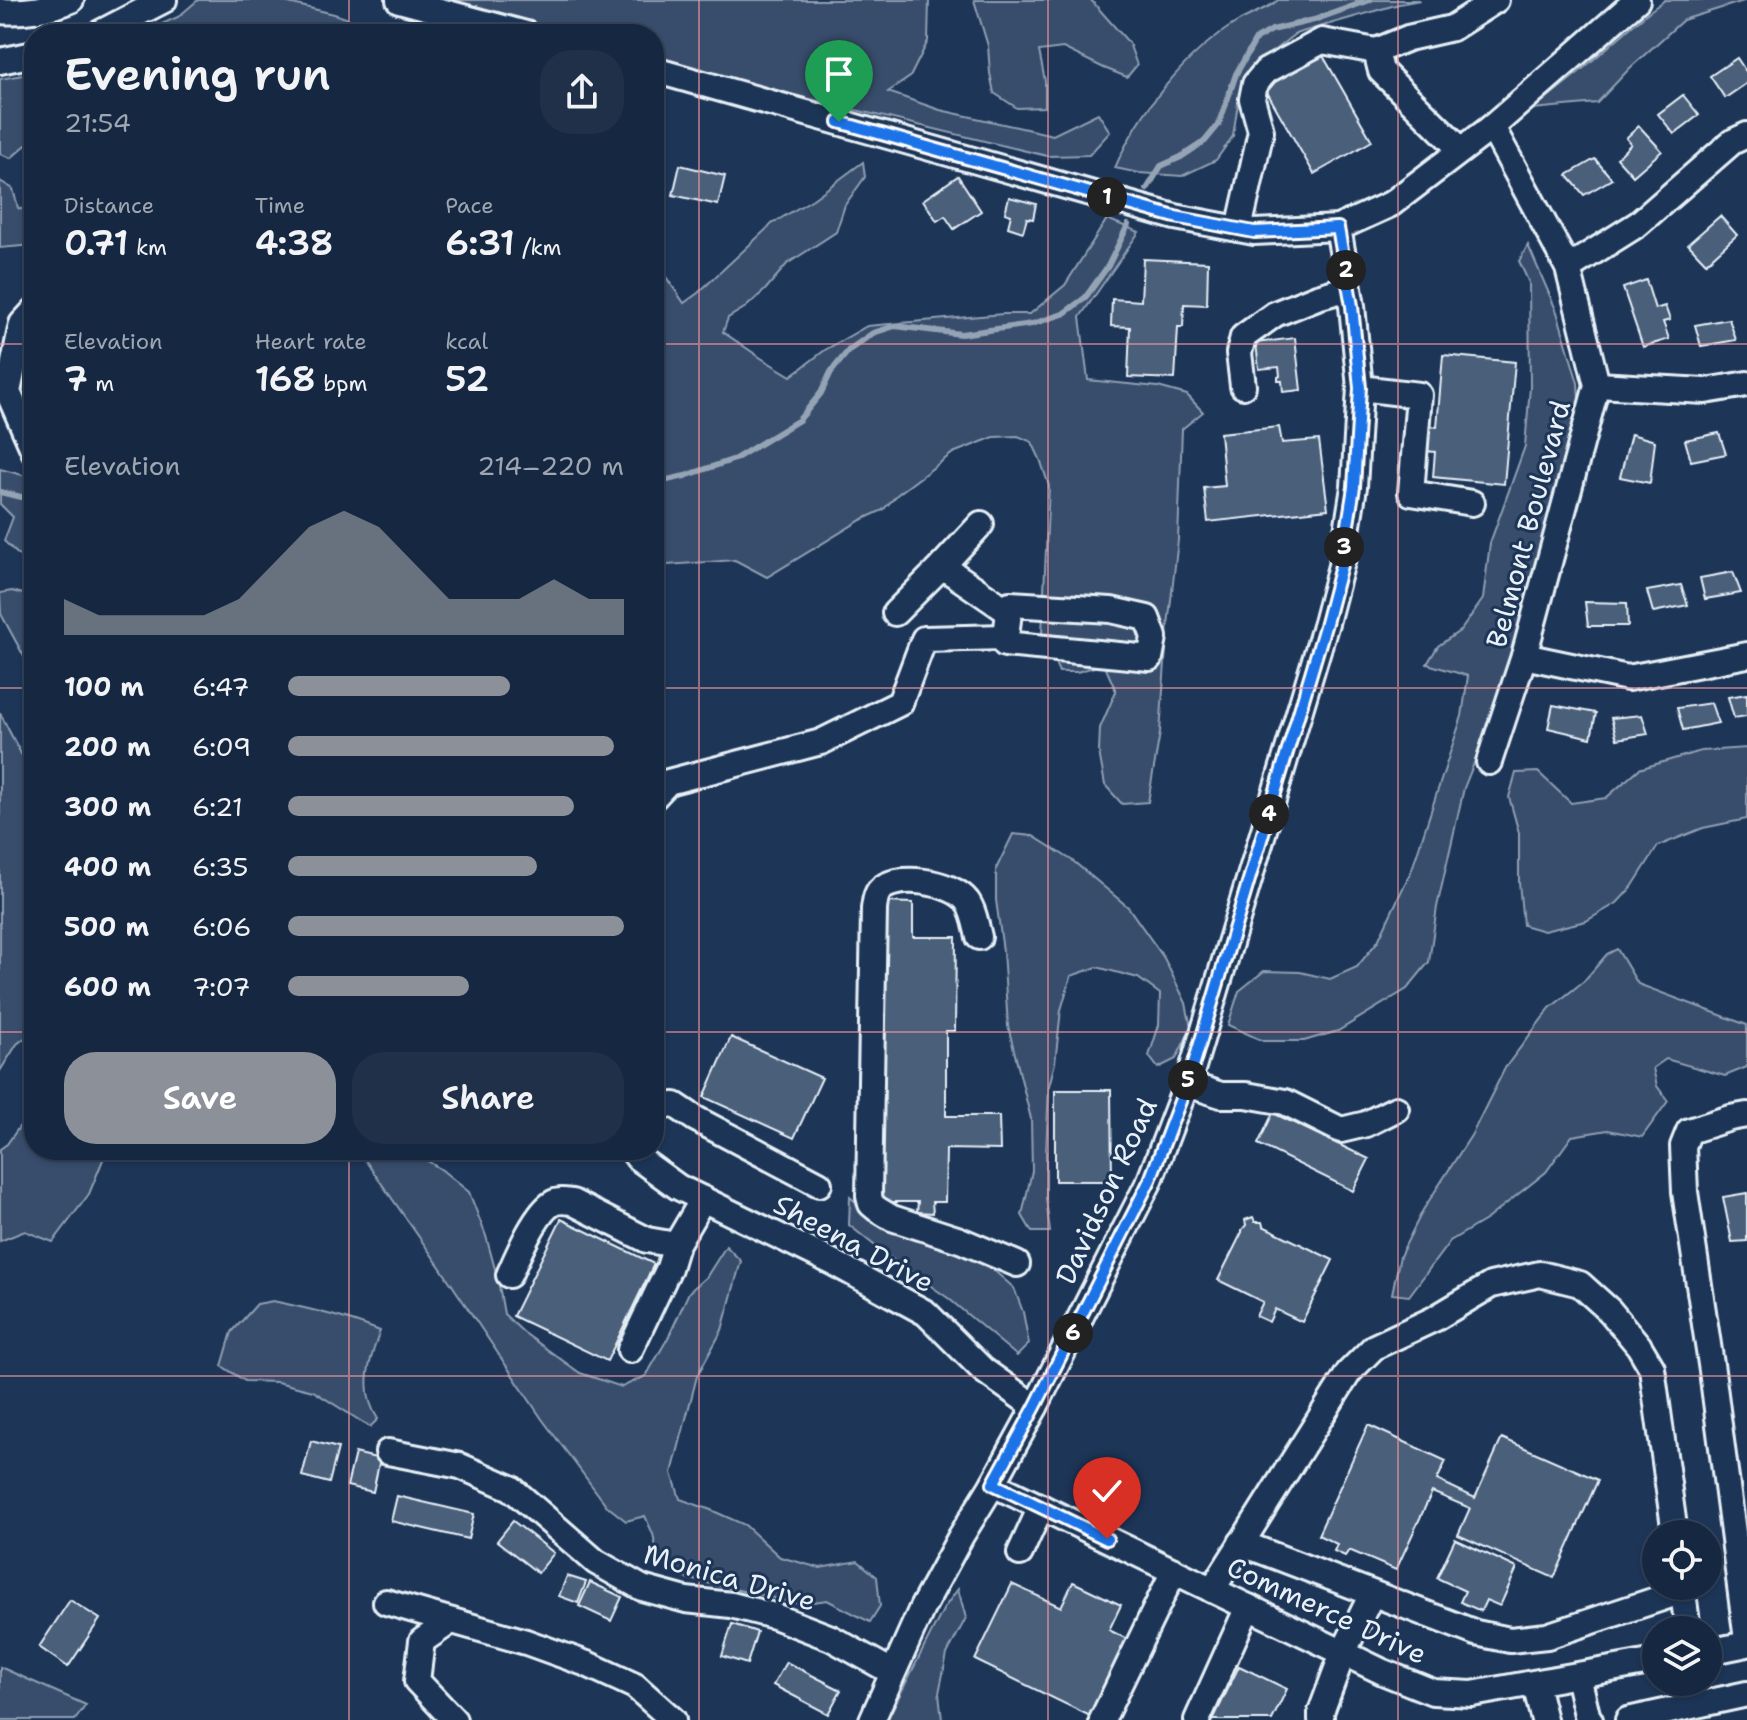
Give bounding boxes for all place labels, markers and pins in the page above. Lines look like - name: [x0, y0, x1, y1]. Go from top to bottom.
- pin: [805, 40, 873, 122]
- pin: 1: [1087, 177, 1127, 217]
- pin: 2: [1326, 250, 1366, 290]
- pin: 3: [1324, 527, 1364, 567]
- pin: 4: [1249, 794, 1289, 834]
- pin: 5: [1168, 1060, 1208, 1100]
- pin: 6: [1053, 1313, 1093, 1353]
- pin: [1073, 1457, 1141, 1539]

